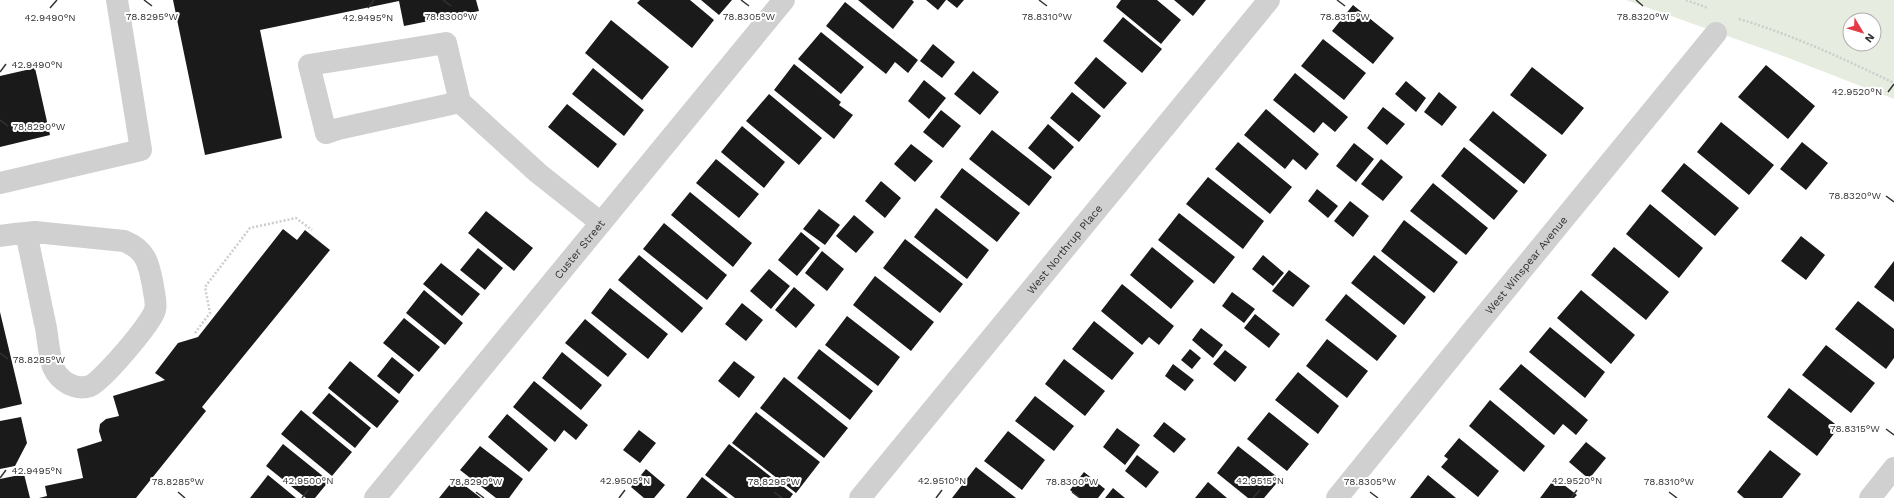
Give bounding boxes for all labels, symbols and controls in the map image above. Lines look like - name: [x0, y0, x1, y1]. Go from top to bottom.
- text: 78.8295°W: [126, 11, 179, 22]
- text: 78.8300°W: [425, 11, 478, 22]
- text: 78.8305°W: [723, 11, 776, 22]
- text: 78.8310°W: [1022, 11, 1073, 22]
- text: 78.8315°W: [1320, 11, 1370, 22]
- text: 78.8320°W: [1617, 11, 1670, 22]
- text: 42.9490°N: [24, 12, 76, 23]
- text: 42.9495°N: [343, 12, 393, 23]
- north arrow: [1842, 12, 1882, 52]
- text: N: [1862, 31, 1877, 45]
- text: 42.9490°N: [11, 59, 63, 70]
- text: 42.9520°N: [1832, 86, 1882, 97]
- text: 78.8290°W: [13, 121, 66, 132]
- text: 78.8320°W: [1829, 190, 1882, 201]
- street label: West Northrup Place: [1024, 202, 1105, 297]
- street label: West Winspear Avenue: [1483, 214, 1570, 317]
- street label: Custer Street: [552, 217, 608, 282]
- text: 78.8285°W: [13, 354, 66, 365]
- text: 78.8315°W: [1830, 423, 1880, 434]
- text: 42.9495°N: [12, 465, 62, 476]
- text: 42.9500°N: [283, 475, 333, 486]
- text: 42.9505°N: [600, 475, 650, 486]
- text: 42.9510°N: [918, 475, 966, 486]
- text: 42.9515°N: [1236, 475, 1284, 486]
- text: 42.9520°N: [1552, 475, 1602, 486]
- text: 78.8285°W: [152, 476, 205, 487]
- text: 78.8290°W: [450, 476, 503, 487]
- text: 78.8295°W: [748, 476, 801, 487]
- text: 78.8300°W: [1046, 476, 1099, 487]
- text: 78.8305°W: [1344, 476, 1397, 487]
- text: 78.8310°W: [1644, 476, 1695, 487]

